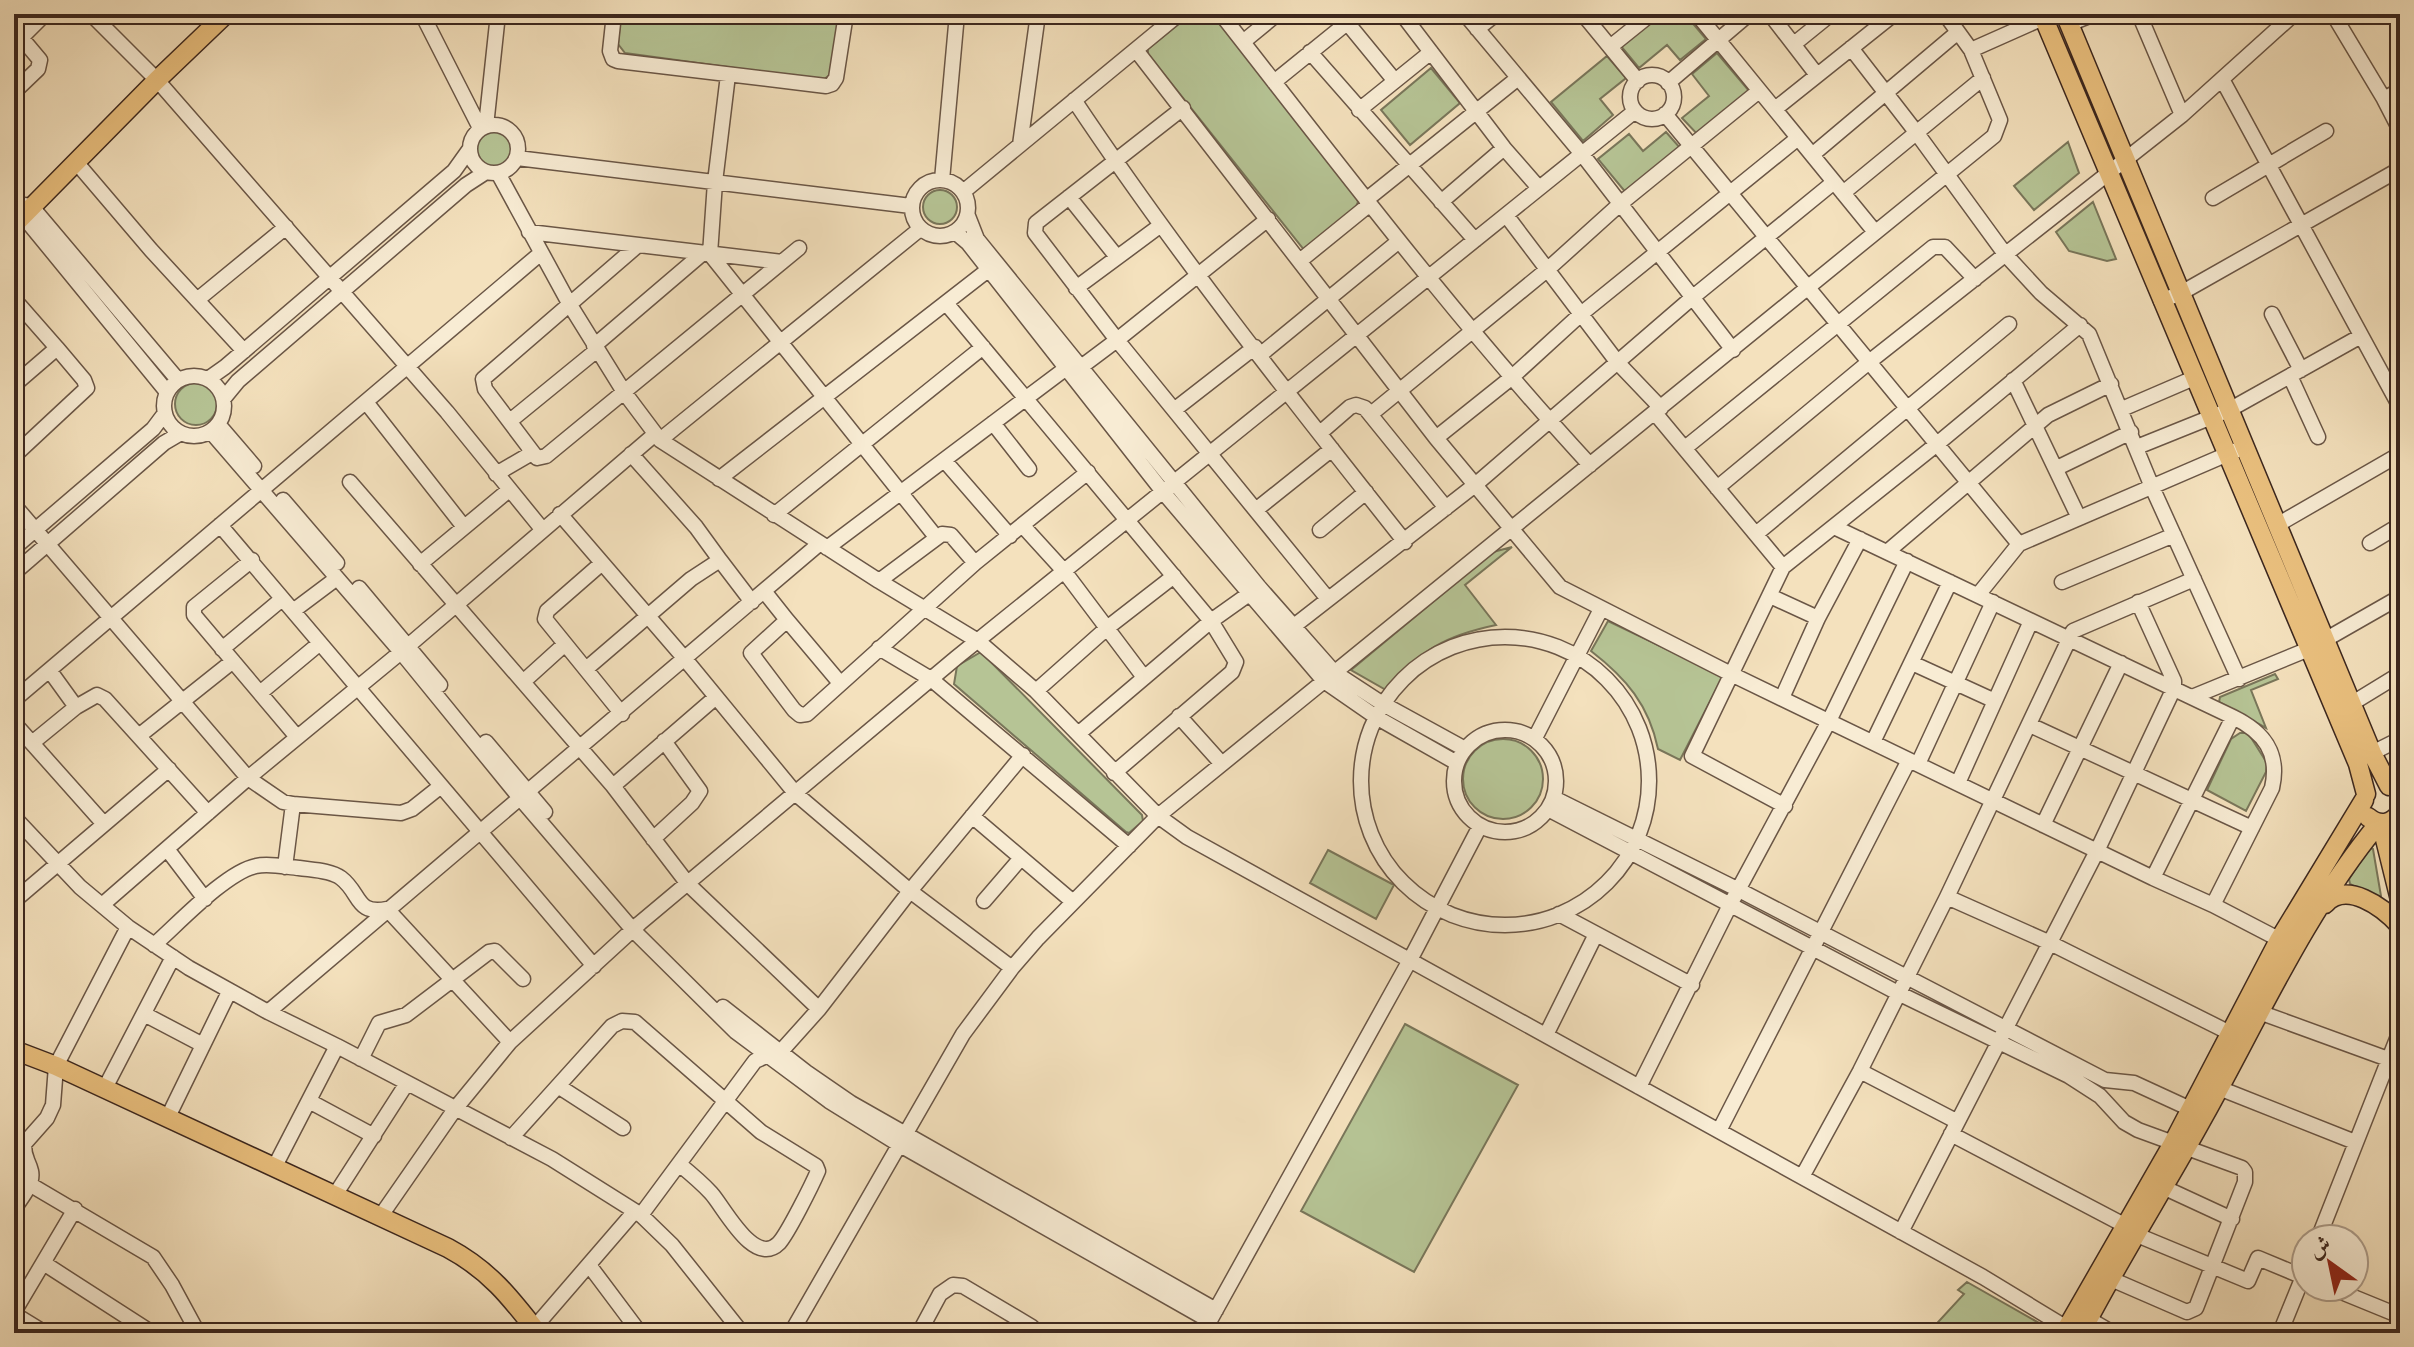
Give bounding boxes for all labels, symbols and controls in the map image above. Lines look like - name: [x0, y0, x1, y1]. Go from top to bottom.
- north arrow: [2290, 1223, 2370, 1303]
- text: ش: [2303, 1229, 2336, 1264]

